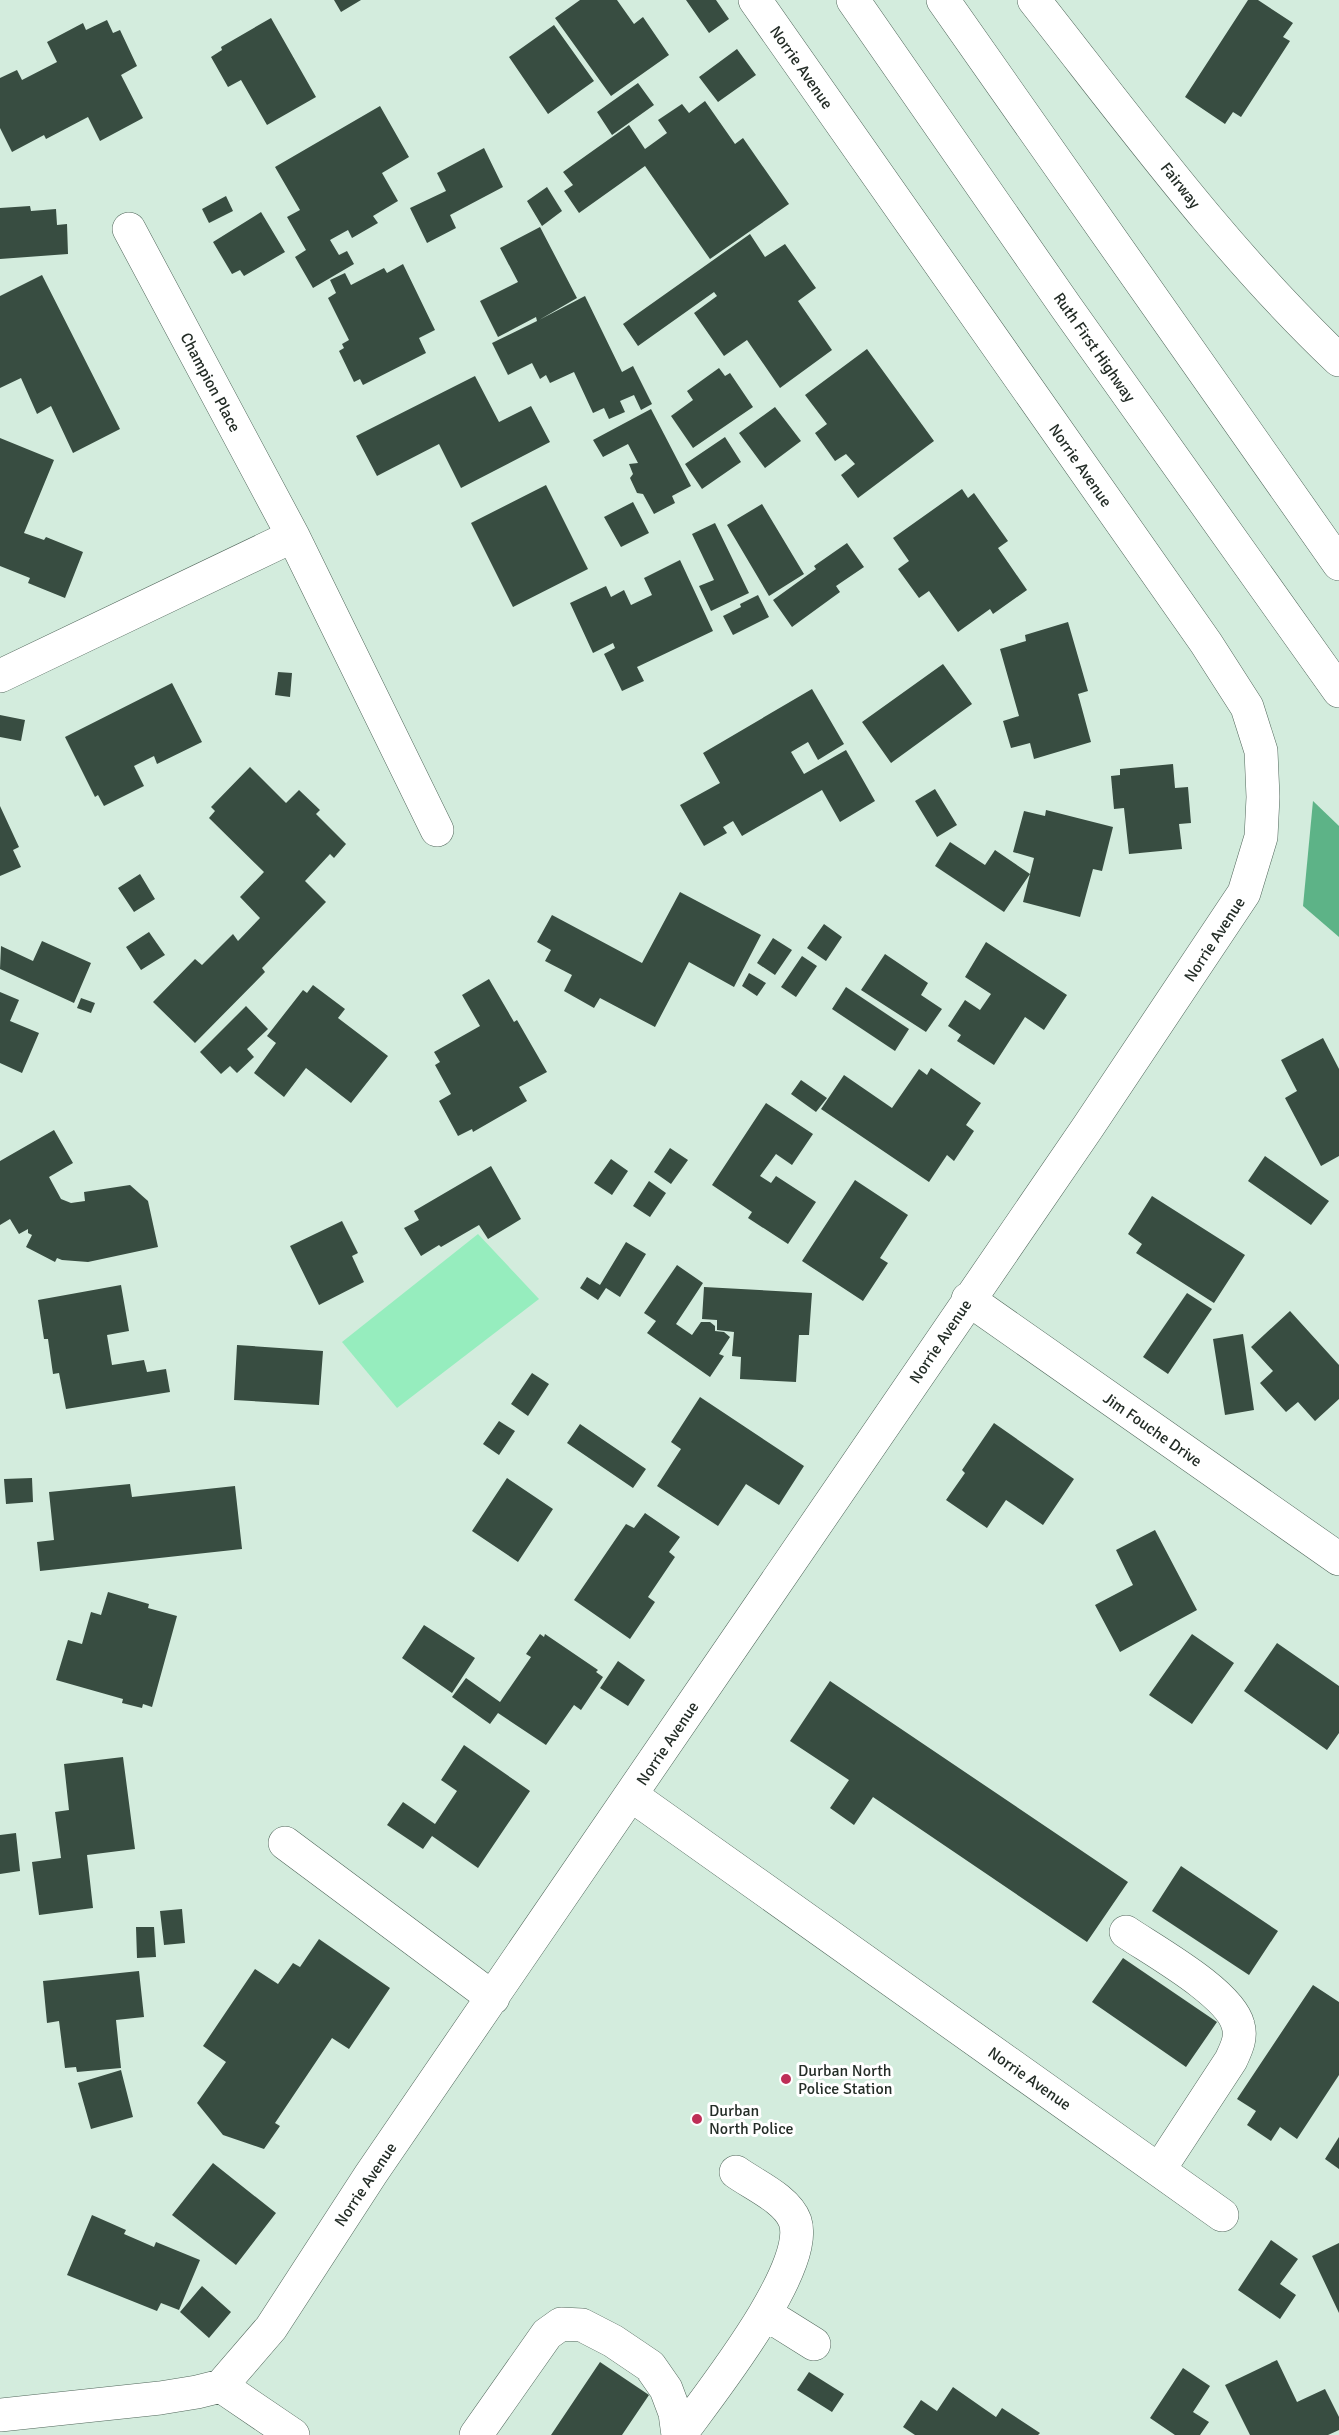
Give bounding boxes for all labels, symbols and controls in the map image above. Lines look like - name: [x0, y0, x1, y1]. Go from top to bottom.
- street label: Norrie Avenue: [765, 22, 837, 113]
- street label: Fairway: [1156, 158, 1205, 213]
- street label: Ruth First Highway: [1049, 289, 1140, 407]
- street label: Champion Place: [175, 329, 245, 436]
- street label: Norrie Avenue: [1044, 420, 1116, 511]
- street label: Norrie Avenue: [1180, 893, 1250, 986]
- street label: Norrie Avenue: [905, 1296, 976, 1387]
- street label: Jim Fouche Drive: [1099, 1388, 1206, 1471]
- street label: Norrie Avenue: [632, 1698, 703, 1789]
- street label: Norrie Avenue: [984, 2043, 1075, 2115]
- place label: Durban North Police Station: [798, 2061, 892, 2099]
- marker: Durban North Police Station: [779, 2072, 793, 2086]
- place label: Durban North Police: [709, 2101, 794, 2139]
- marker: Durban North Police: [690, 2112, 704, 2126]
- street label: Norrie Avenue: [330, 2139, 401, 2230]

